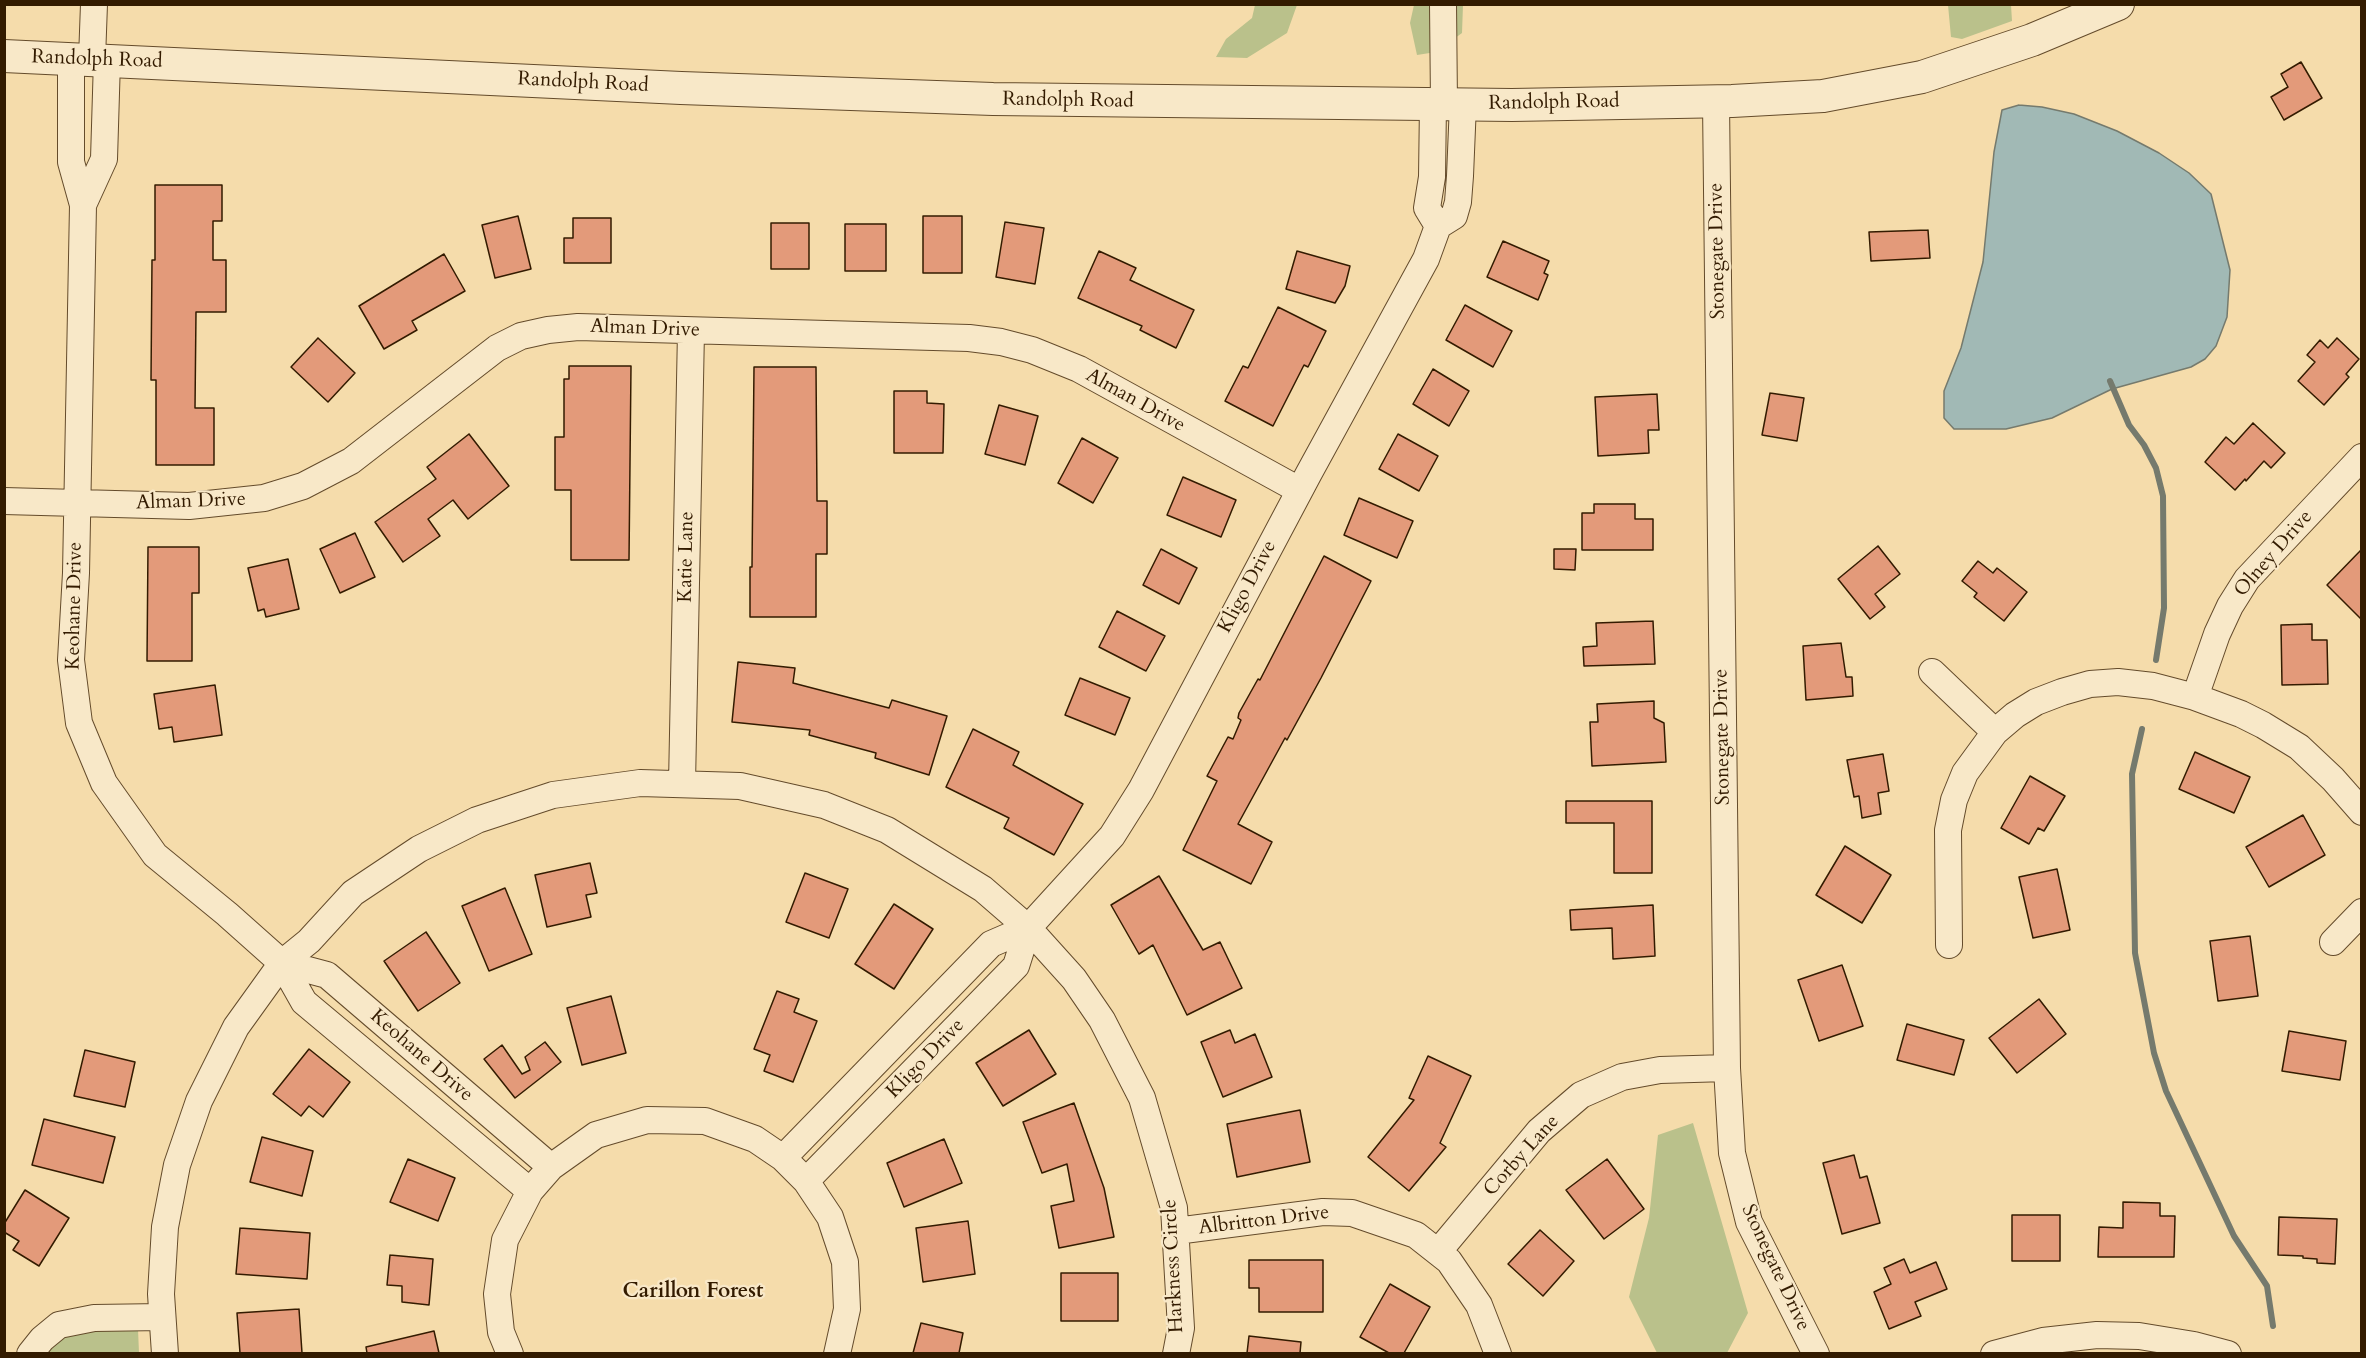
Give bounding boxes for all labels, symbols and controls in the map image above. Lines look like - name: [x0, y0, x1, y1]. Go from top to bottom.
- street label: Randolph Road: [31, 46, 163, 74]
- street label: Randolph Road: [517, 68, 649, 98]
- street label: Randolph Road: [1002, 88, 1134, 114]
- street label: Randolph Road: [1488, 90, 1620, 116]
- street label: Stonegate Drive: [1705, 183, 1731, 319]
- street label: Alman Drive: [590, 315, 700, 343]
- street label: Alman Drive: [1081, 364, 1189, 438]
- street label: Alman Drive: [136, 488, 246, 516]
- street label: Olney Drive: [2230, 506, 2318, 602]
- street label: Katie Lane: [674, 511, 700, 603]
- street label: Kligo Drive: [1214, 537, 1282, 637]
- street label: Keohane Drive: [62, 542, 88, 670]
- street label: Stonegate Drive: [1710, 669, 1736, 805]
- street label: Keohane Drive: [365, 1005, 477, 1107]
- street label: Kligo Drive: [882, 1014, 970, 1104]
- street label: Corby Lane: [1479, 1110, 1565, 1202]
- street label: Harkness Circle: [1159, 1198, 1189, 1334]
- street label: Albritton Drive: [1197, 1201, 1331, 1241]
- street label: Stonegate Drive: [1735, 1201, 1815, 1335]
- district label: Carillon Forest: [623, 1279, 763, 1305]

